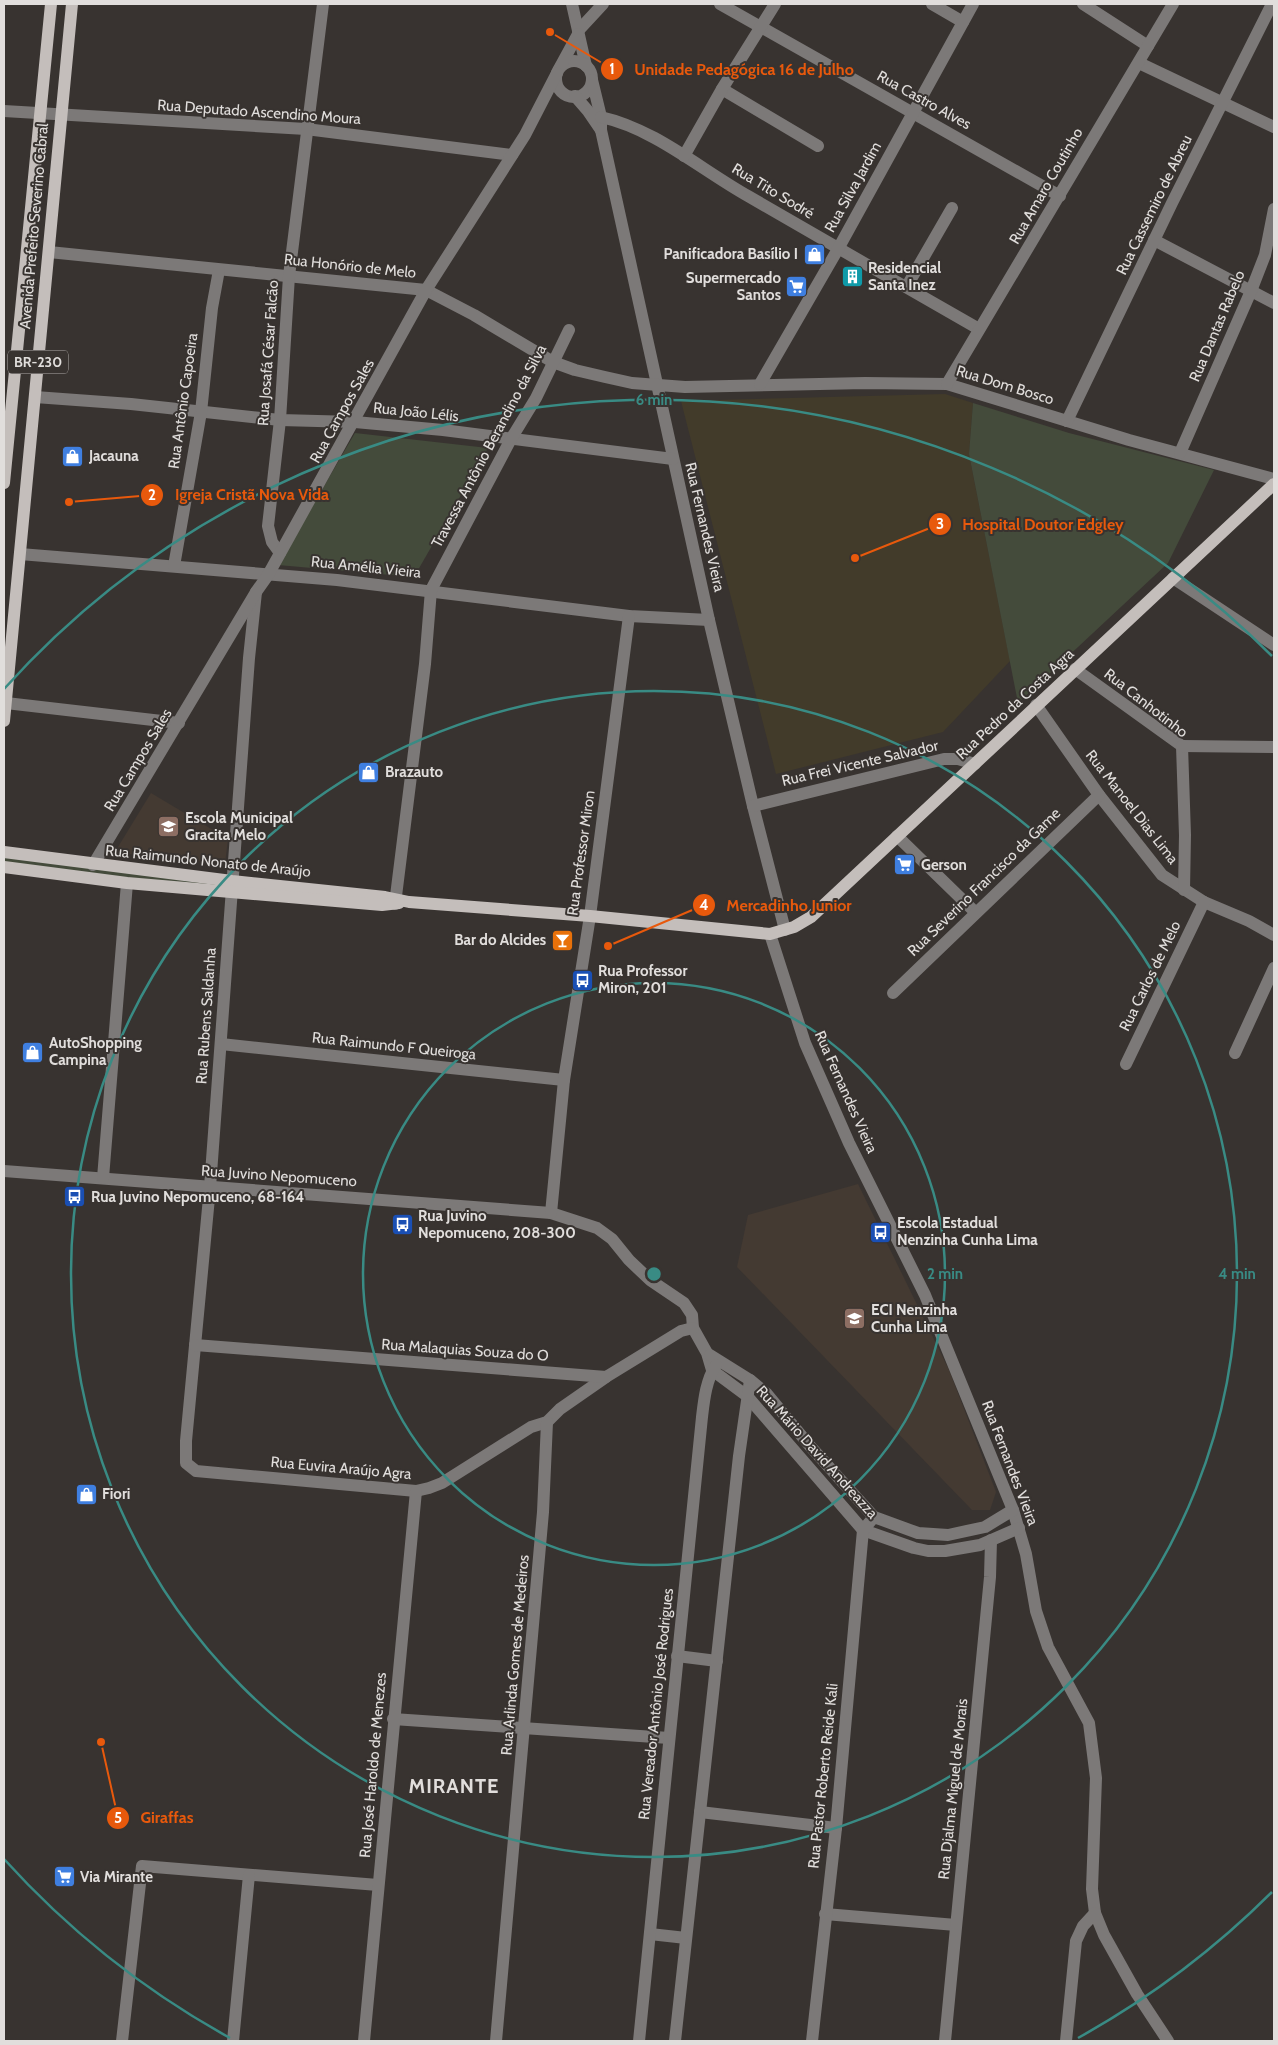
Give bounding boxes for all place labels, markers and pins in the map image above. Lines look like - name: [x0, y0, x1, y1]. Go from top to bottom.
- callout: Unidade Pedagógica 16 de Julho: [600, 53, 864, 84]
- shop icon: Panificadora Basílio I: [802, 242, 826, 266]
- place label: Panificadora Basílio I: [663, 245, 798, 263]
- place label: Residencial Santa Inez: [868, 259, 941, 294]
- building icon: Residencial Santa Inez: [840, 265, 864, 289]
- place label: Supermercado Santos: [686, 269, 781, 304]
- supermarket icon: Supermercado Santos: [785, 275, 809, 299]
- shop icon: Jacauna: [61, 444, 85, 468]
- place label: Jacauna: [88, 447, 139, 465]
- callout: Igreja Cristã Nova Vida: [140, 479, 339, 510]
- callout: Hospital Doutor Edgley: [928, 509, 1134, 540]
- shop icon: Brazauto: [357, 760, 381, 784]
- place label: Brazauto: [385, 763, 444, 781]
- place label: Escola Municipal Gracita Melo: [185, 809, 293, 844]
- school or university icon: Escola Municipal Gracita Melo: [157, 815, 181, 839]
- supermarket icon: Gerson: [893, 853, 917, 877]
- place label: Gerson: [921, 856, 967, 874]
- callout: Mercadinho Junior: [691, 890, 862, 921]
- bar icon: Bar do Alcides: [550, 928, 574, 952]
- place label: Bar do Alcides: [454, 931, 546, 949]
- place label: Rua Professor Miron, 201: [598, 962, 687, 997]
- bus stop icon: Rua Professor Miron, 201: [570, 968, 594, 992]
- place label: AutoShopping Campina: [49, 1034, 142, 1069]
- shop icon: AutoShopping Campina: [21, 1040, 45, 1064]
- bus stop icon: Rua Juvino Nepomuceno, 68-164: [63, 1185, 87, 1209]
- place label: Rua Juvino Nepomuceno, 68-164: [91, 1188, 304, 1206]
- place label: Rua Juvino Nepomuceno, 208-300: [418, 1207, 576, 1242]
- bus stop icon: Rua Juvino Nepomuceno, 208-300: [390, 1213, 414, 1237]
- place label: Escola Estadual Nenzinha Cunha Lima: [897, 1214, 1038, 1249]
- bus stop icon: Escola Estadual Nenzinha Cunha Lima: [869, 1220, 893, 1244]
- centre of rings: [645, 1265, 663, 1283]
- place label: ECI Nenzinha Cunha Lima: [871, 1301, 958, 1336]
- school or university icon: ECI Nenzinha Cunha Lima: [843, 1307, 867, 1331]
- shop icon: Fiori: [74, 1482, 98, 1506]
- place label: Fiori: [102, 1485, 130, 1503]
- callout: Giraffas: [105, 1802, 203, 1833]
- supermarket icon: Via Mirante: [52, 1865, 76, 1889]
- place label: Via Mirante: [80, 1868, 153, 1886]

